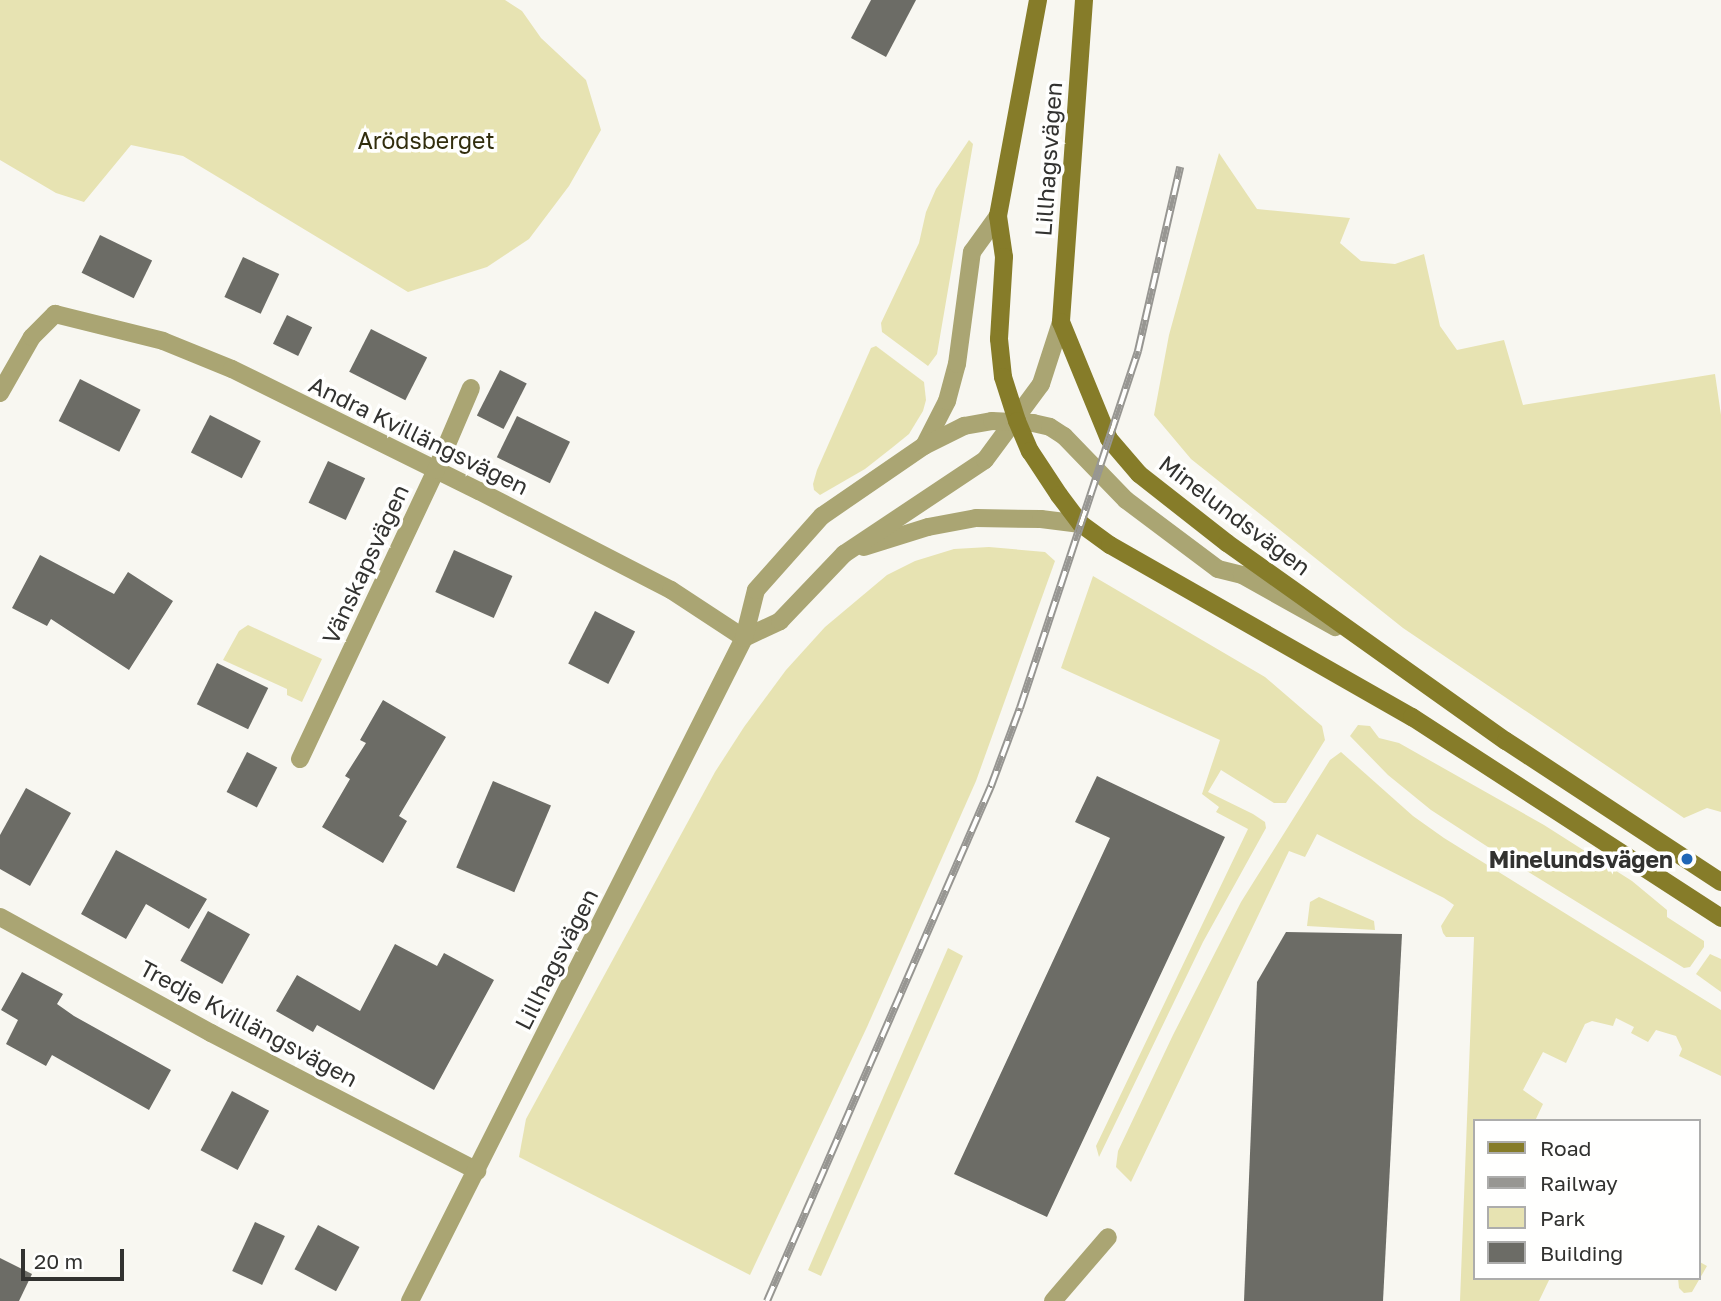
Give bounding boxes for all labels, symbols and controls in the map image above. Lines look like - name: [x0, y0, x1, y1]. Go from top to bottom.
- street label: Lillhagsvägen: [1029, 81, 1067, 237]
- park label: Arödsberget: [357, 126, 495, 154]
- street label: Andra Kvillängsvägen: [305, 370, 533, 500]
- street label: Minelundsvägen: [1154, 449, 1316, 581]
- street label: Vänskapsvägen: [316, 480, 414, 648]
- place label: Minelundsvägen: [1489, 845, 1673, 873]
- marker: Minelundsvägen: [1679, 851, 1695, 867]
- street label: Lillhagsvägen: [509, 884, 603, 1034]
- street label: Tredje Kvillängsvägen: [135, 954, 363, 1092]
- legend: [1472, 1119, 1700, 1280]
- text: Road: [1540, 1135, 1591, 1161]
- text: Railway: [1540, 1170, 1618, 1196]
- text: Park: [1540, 1205, 1585, 1231]
- scale bar: [24, 1234, 128, 1278]
- text: Building: [1540, 1240, 1623, 1266]
- text: 20 m: [34, 1248, 83, 1274]

